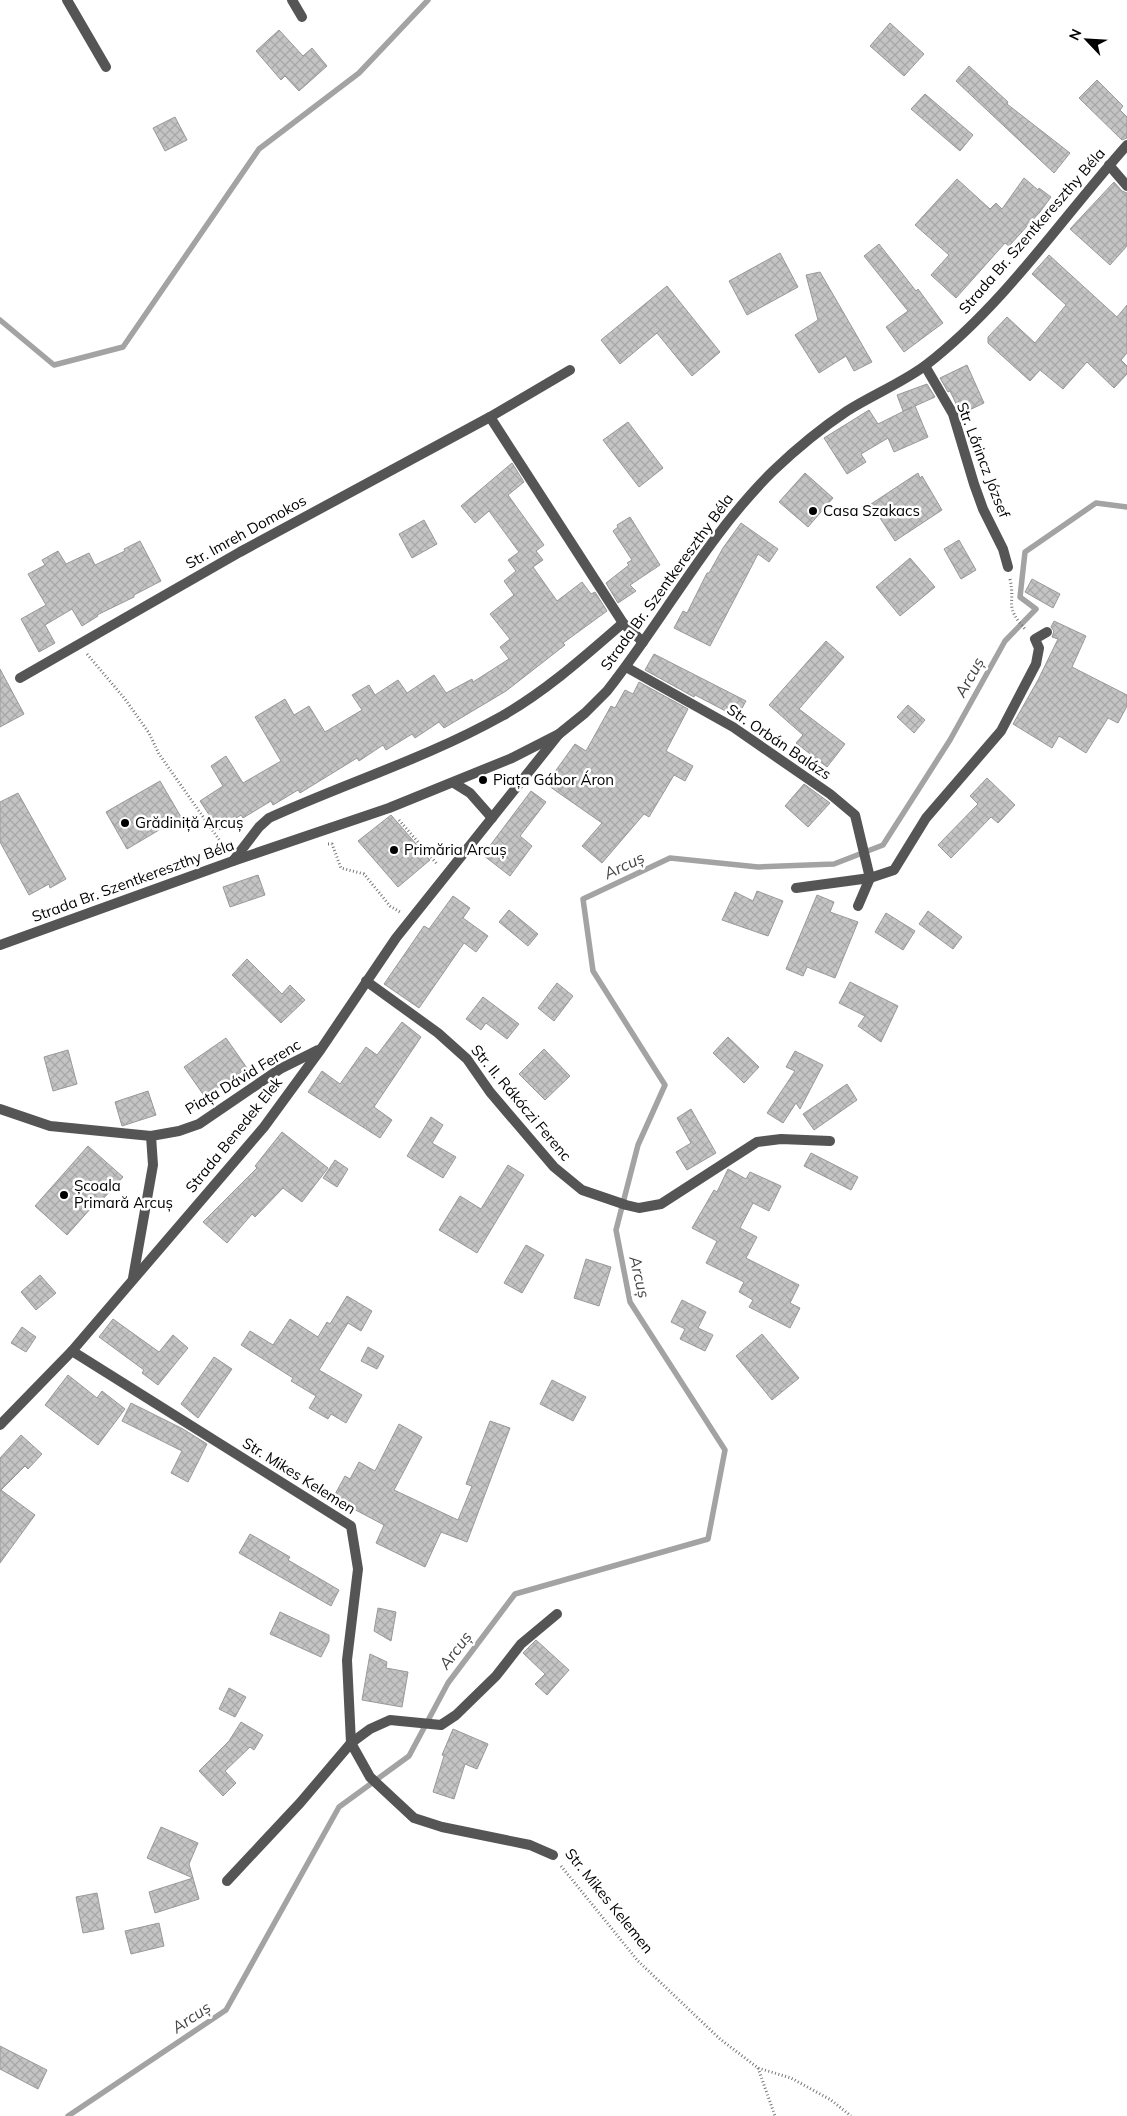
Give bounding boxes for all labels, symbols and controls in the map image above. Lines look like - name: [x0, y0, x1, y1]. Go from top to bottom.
- north arrow: [1062, 15, 1112, 65]
- text: N: [1065, 26, 1086, 43]
- street label: Strada Br. Szentkereszthy Béla: [954, 144, 1109, 318]
- street label: Str. Lőrincz József: [953, 399, 1015, 521]
- street label: Str. Imreh Domokos: [182, 490, 310, 573]
- street label: Strada Br. Szentkereszthy Béla: [596, 490, 737, 674]
- place label: Casa Szakacs: [823, 501, 920, 520]
- marker: Casa Szakacs: [807, 505, 819, 517]
- water label: Arcuș: [949, 653, 988, 701]
- street label: Str. Orbán Balázs: [724, 700, 835, 783]
- place label: Piața Gábor Áron: [493, 770, 614, 789]
- marker: Piața Gábor Áron: [477, 774, 489, 786]
- place label: Grădiniță Arcuș: [135, 813, 243, 832]
- marker: Grădiniță Arcuș: [119, 817, 131, 829]
- street label: Strada Br. Szentkereszthy Béla: [29, 835, 237, 926]
- place label: Primăria Arcuș: [404, 840, 507, 859]
- marker: Primăria Arcuș: [388, 844, 400, 856]
- water label: Arcuș: [600, 847, 648, 883]
- street label: Piața Dávid Ferenc: [182, 1035, 304, 1118]
- street label: Str. II. Rákóczi Ferenc: [467, 1041, 576, 1165]
- street label: Strada Benedek Elek: [181, 1073, 286, 1196]
- place label: Școala Primară Arcuș: [74, 1176, 173, 1212]
- marker: Școala Primară Arcuș: [58, 1189, 70, 1201]
- water label: Arcuș: [625, 1253, 655, 1300]
- street label: Str. Mikes Kelemen: [239, 1433, 359, 1518]
- water label: Arcuș: [434, 1627, 476, 1674]
- street label: Str. Mikes Kelemen: [561, 1844, 658, 1957]
- water label: Arcuș: [167, 1997, 214, 2038]

